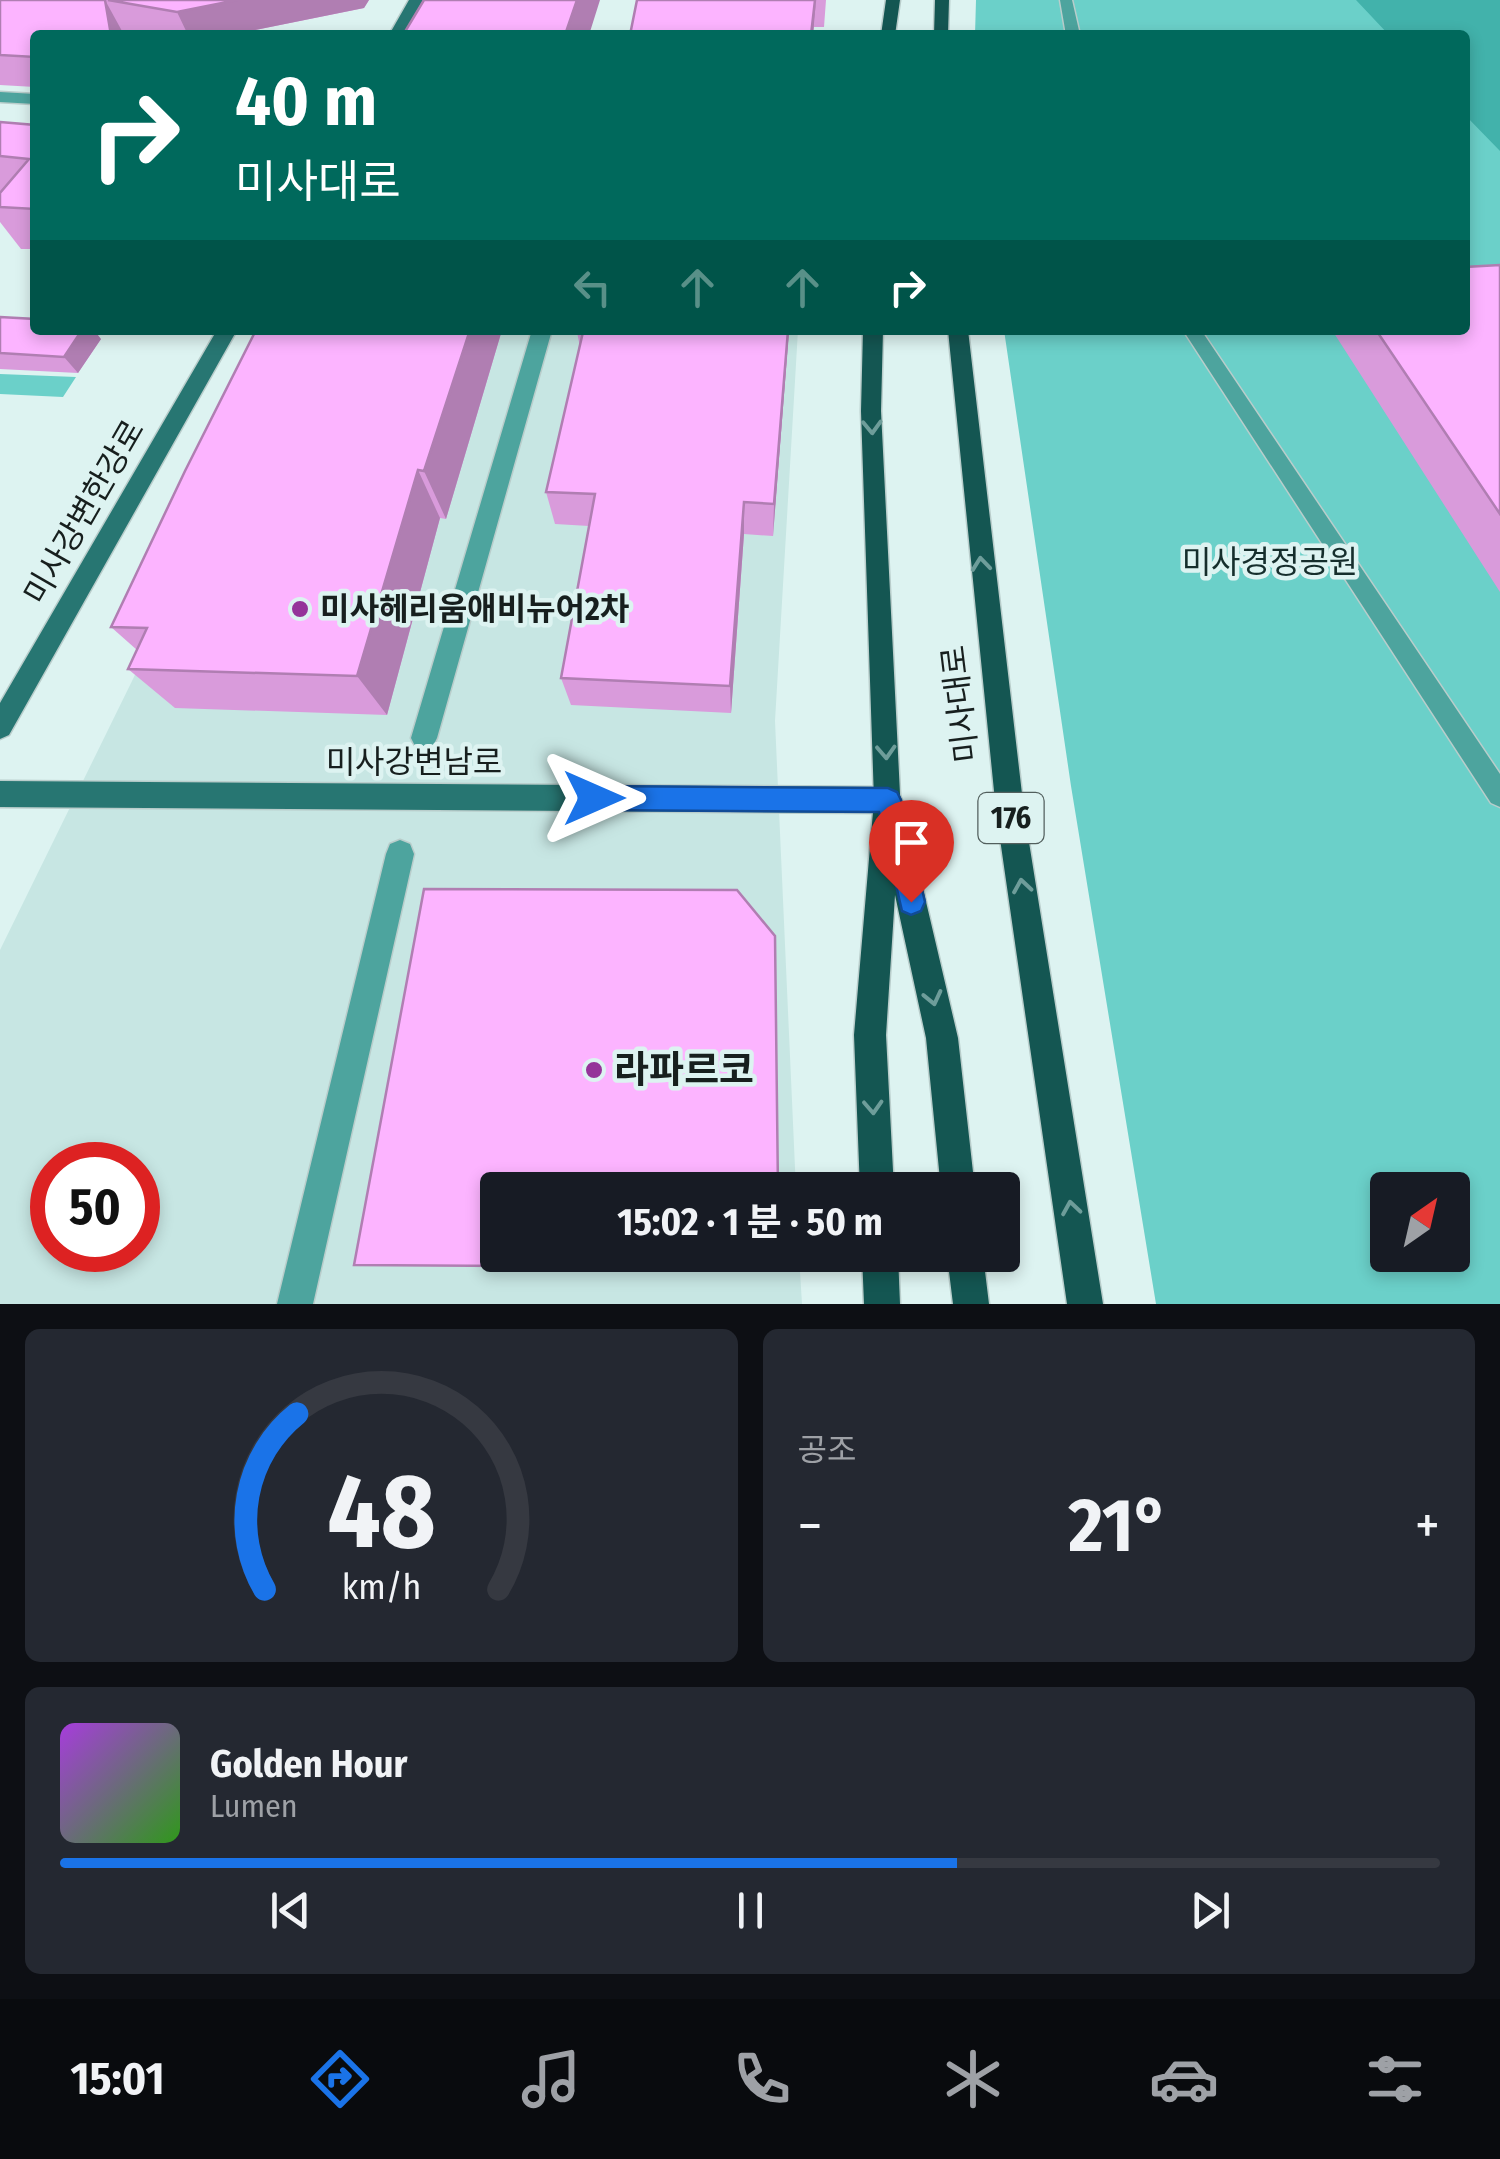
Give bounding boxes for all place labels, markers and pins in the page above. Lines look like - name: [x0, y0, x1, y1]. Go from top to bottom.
- place label: 미사헤리움애비뉴어2차: [320, 590, 630, 628]
- marker: 미사헤리움애비뉴어2차: [289, 598, 311, 620]
- pin: [869, 800, 954, 903]
- place label: 라파르코: [614, 1047, 754, 1093]
- marker: 라파르코: [583, 1059, 605, 1081]

